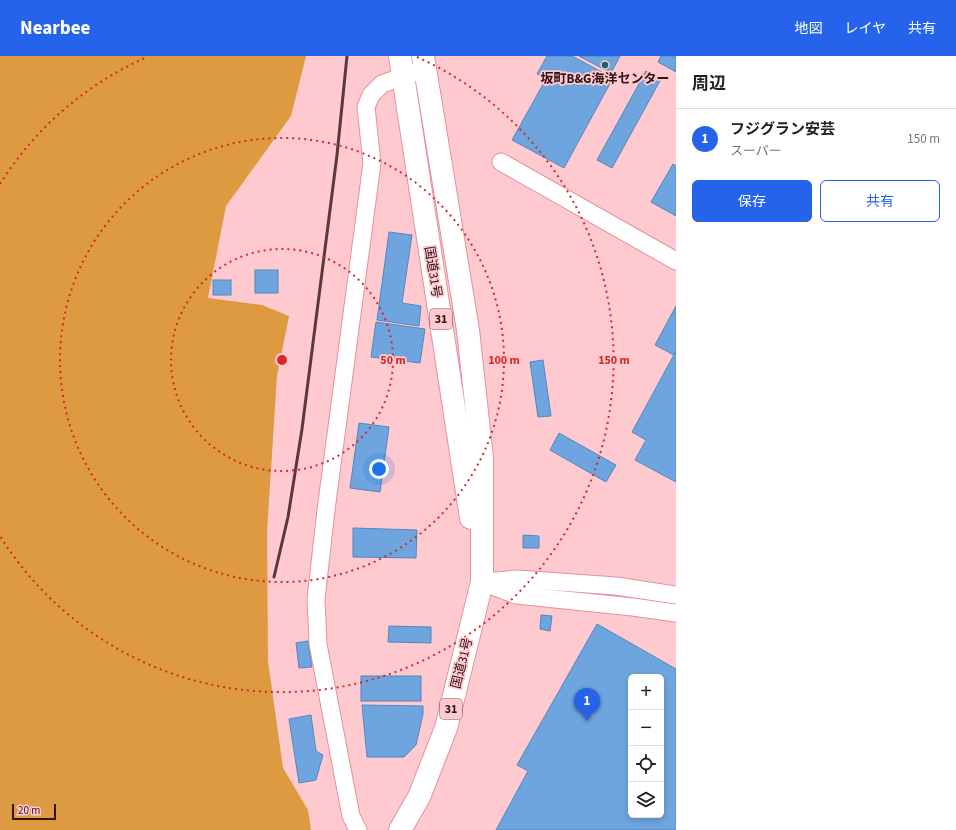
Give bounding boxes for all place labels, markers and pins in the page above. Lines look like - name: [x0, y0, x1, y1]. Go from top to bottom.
- marker: 坂町B&G海洋センター: [600, 60, 610, 70]
- place label: 坂町B&G海洋センター: [541, 70, 669, 88]
- centre of rings: [275, 353, 289, 367]
- pin: 1: [574, 688, 600, 721]

